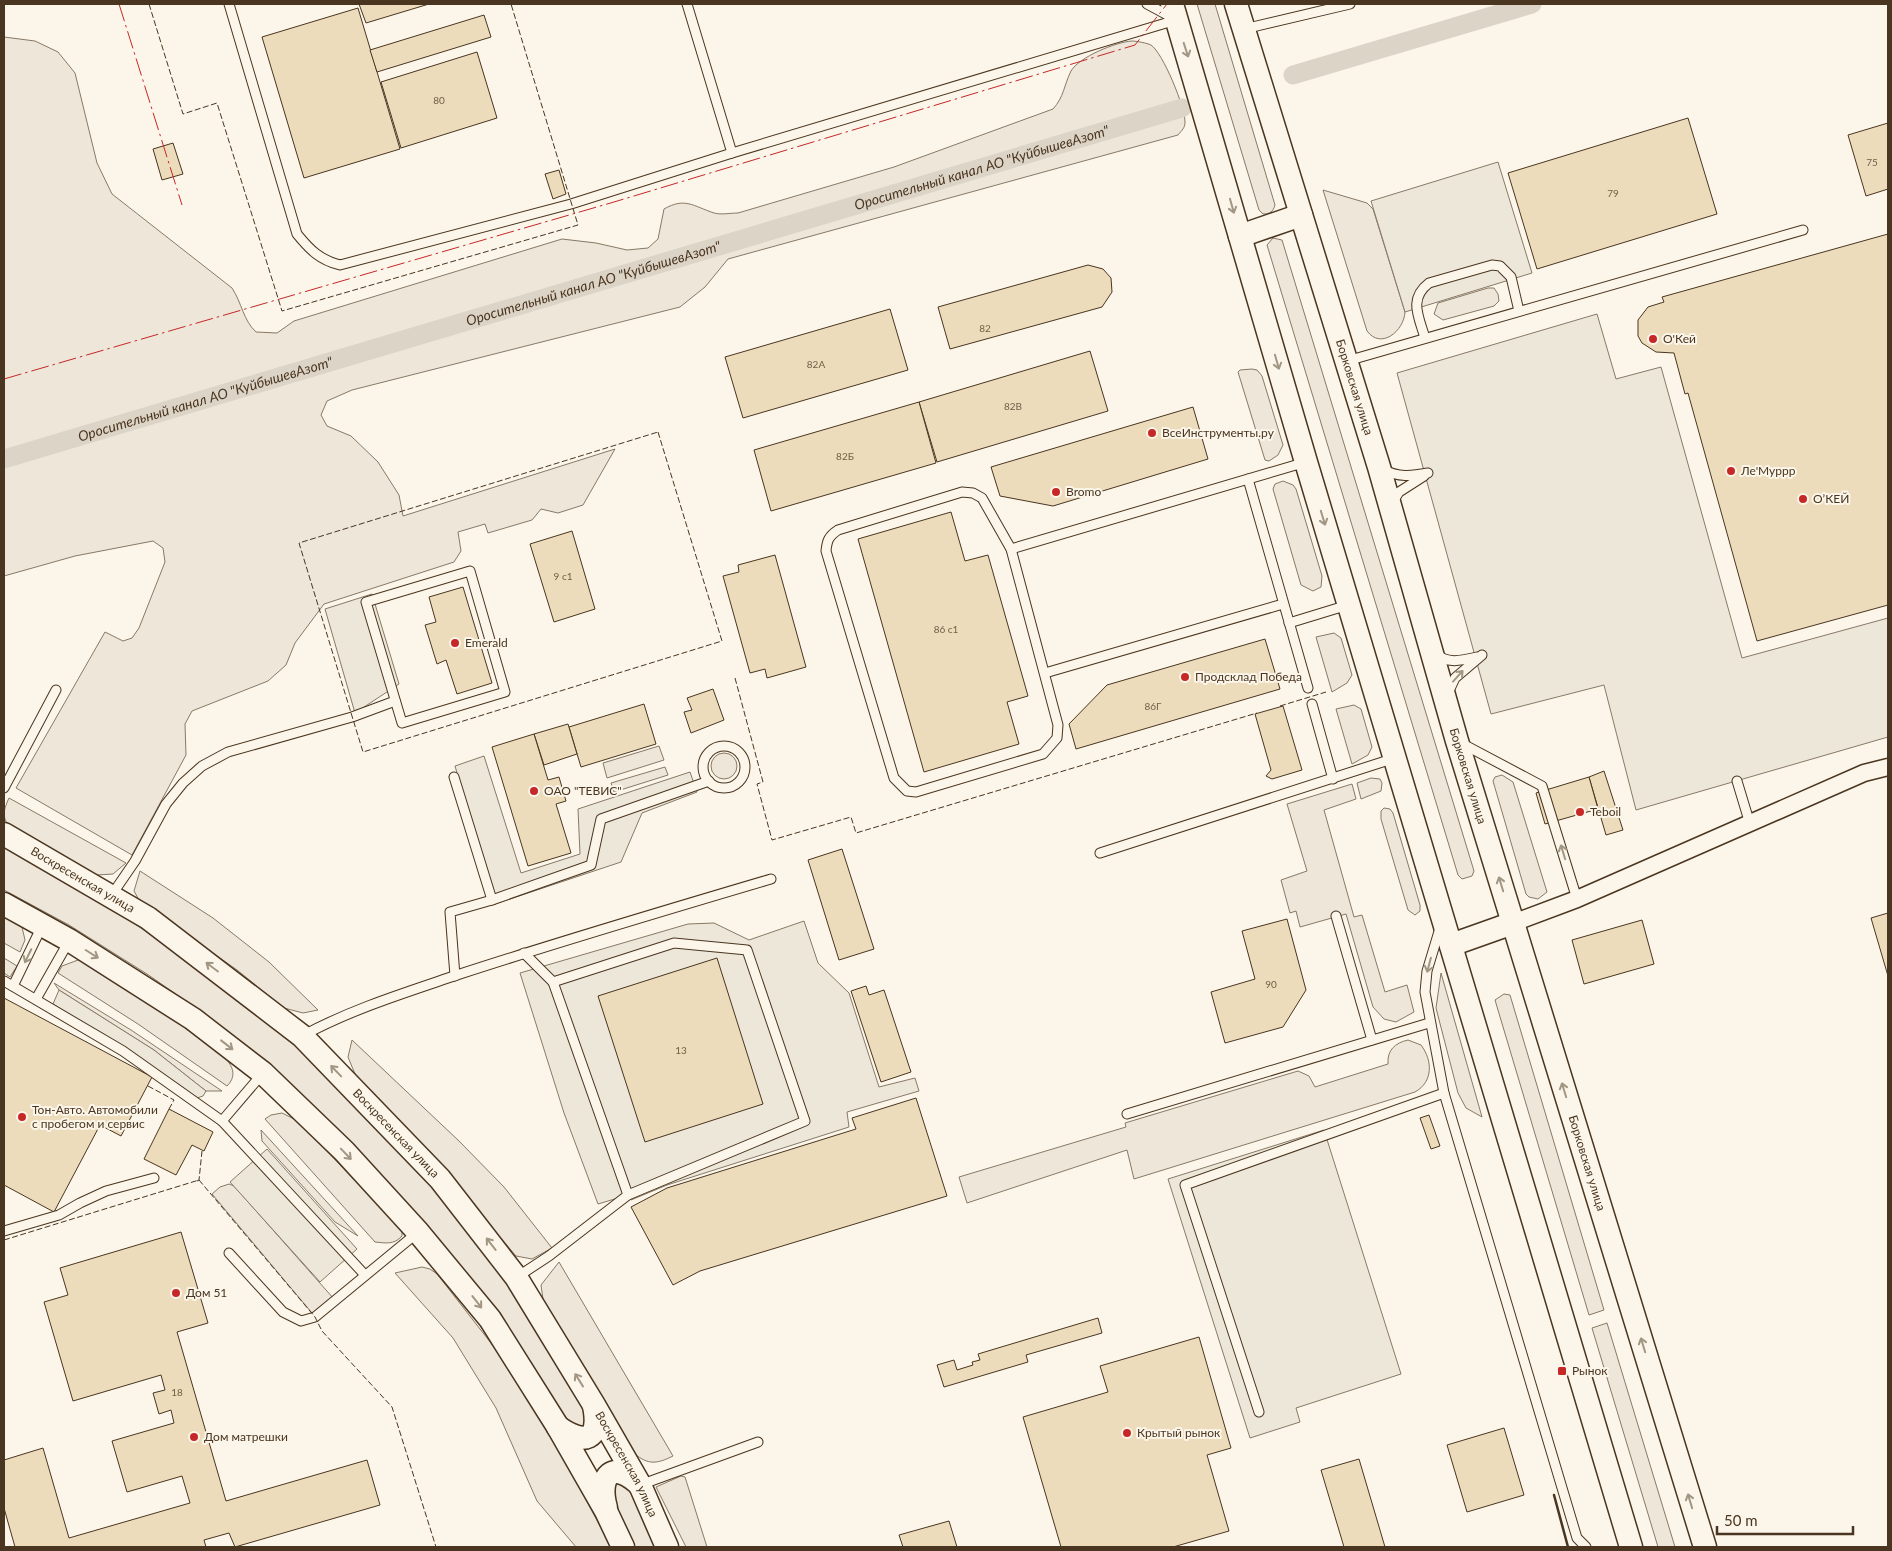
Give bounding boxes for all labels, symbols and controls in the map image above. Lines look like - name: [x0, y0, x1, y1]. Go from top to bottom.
- one-way arrow: [1182, 42, 1191, 58]
- house number: 80: [433, 94, 445, 106]
- water label: Оросительный канал АО "КуйбышевАзот": [852, 121, 1111, 213]
- house number: 75: [1866, 156, 1878, 168]
- house number: 79: [1607, 187, 1619, 199]
- one-way arrow: [1227, 198, 1237, 214]
- water label: Оросительный канал АО "КуйбышевАзот": [464, 237, 723, 329]
- house number: 82: [979, 322, 991, 334]
- place label: О'Кей: [1663, 331, 1696, 346]
- marker: О'Кей: [1647, 333, 1659, 345]
- street label: Борковская улица: [1333, 337, 1377, 437]
- water label: Оросительный канал АО "КуйбышевАзот": [76, 353, 335, 445]
- one-way arrow: [1273, 354, 1282, 370]
- house number: 82А: [807, 358, 825, 370]
- house number: 82В: [1004, 400, 1022, 412]
- place label: ВсеИнструменты.ру: [1162, 425, 1275, 440]
- marker: ВсеИнструменты.ру: [1146, 427, 1158, 439]
- house number: 82Б: [836, 450, 854, 462]
- place label: Ле'Муррр: [1740, 463, 1796, 478]
- marker: Ле'Муррр: [1725, 465, 1737, 477]
- place label: Bromo: [1066, 484, 1101, 499]
- marker: Bromo: [1050, 486, 1062, 498]
- place label: О’КЕЙ: [1813, 491, 1849, 506]
- marker: О’КЕЙ: [1797, 493, 1809, 505]
- one-way arrow: [1318, 510, 1328, 526]
- house number: 9 с1: [554, 570, 573, 582]
- house number: 86 c1: [934, 623, 959, 635]
- place label: Emerald: [465, 635, 508, 650]
- marker: Emerald: [449, 637, 461, 649]
- place label: Продсклад Победа: [1195, 669, 1302, 684]
- one-way arrow: [1452, 670, 1464, 683]
- marker: Продсклад Победа: [1179, 671, 1191, 683]
- house number: 86Г: [1145, 700, 1162, 712]
- street label: Борковская улица: [1447, 726, 1490, 826]
- place label: ОАО "ТЕВИС": [544, 783, 622, 798]
- marker: ОАО "ТЕВИС": [528, 785, 540, 797]
- place label: Teboil: [1590, 804, 1621, 819]
- marker: Teboil: [1574, 806, 1586, 818]
- street label: Воскресенская улица: [28, 843, 138, 916]
- one-way arrow: [1557, 844, 1567, 860]
- one-way arrow: [1495, 876, 1505, 892]
- one-way arrow: [23, 948, 32, 963]
- one-way arrow: [84, 950, 98, 960]
- one-way arrow: [1423, 956, 1433, 972]
- one-way arrow: [205, 962, 219, 972]
- house number: 90: [1265, 978, 1277, 990]
- one-way arrow: [220, 1039, 233, 1050]
- house number: 13: [675, 1044, 687, 1056]
- one-way arrow: [331, 1065, 343, 1077]
- one-way arrow: [1558, 1082, 1568, 1098]
- street label: Воскресенская улица: [350, 1085, 443, 1181]
- place label: Тон-Авто. Автомобили с пробегом и сервис: [32, 1102, 158, 1131]
- marker: Тон-Авто. Автомобили с пробегом и сервис: [16, 1111, 28, 1123]
- street label: Борковская улица: [1566, 1113, 1609, 1213]
- one-way arrow: [340, 1148, 352, 1161]
- one-way arrow: [485, 1238, 496, 1251]
- place label: Дом 51: [186, 1285, 227, 1300]
- marker: Дом 51: [170, 1287, 182, 1299]
- one-way arrow: [471, 1295, 482, 1308]
- one-way arrow: [1637, 1338, 1647, 1354]
- place label: Рынок: [1572, 1363, 1608, 1378]
- marker: Рынок: [1556, 1365, 1568, 1377]
- one-way arrow: [574, 1374, 584, 1388]
- house number: 18: [171, 1386, 183, 1398]
- street label: Воскресенская улица: [592, 1409, 661, 1519]
- place label: Крытый рынок: [1137, 1425, 1221, 1440]
- marker: Крытый рынок: [1121, 1427, 1133, 1439]
- place label: Дом матрешки: [204, 1429, 288, 1444]
- marker: Дом матрешки: [188, 1431, 200, 1443]
- one-way arrow: [1685, 1493, 1695, 1509]
- scale bar: [1717, 1504, 1853, 1536]
- text: 50 m: [1724, 1511, 1758, 1529]

